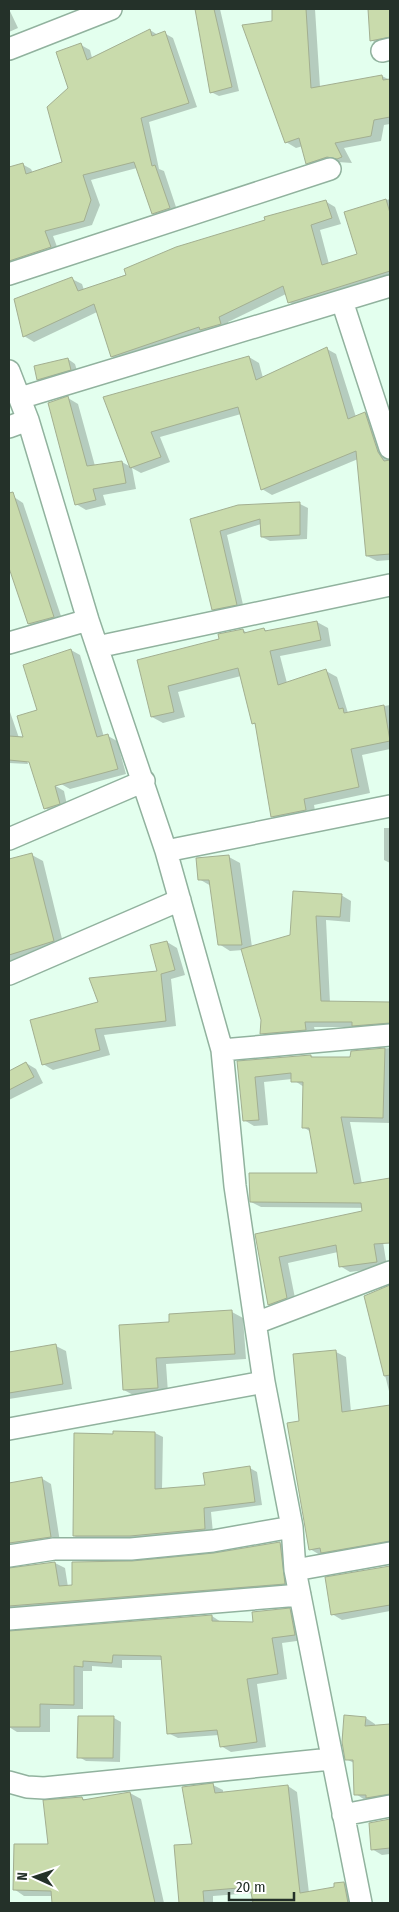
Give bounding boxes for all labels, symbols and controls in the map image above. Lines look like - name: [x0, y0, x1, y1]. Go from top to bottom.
- north arrow: [10, 1852, 60, 1902]
- scale bar: [229, 1870, 294, 1902]
- text: N: [14, 1872, 31, 1881]
- text: 20 m: [236, 1878, 266, 1896]

